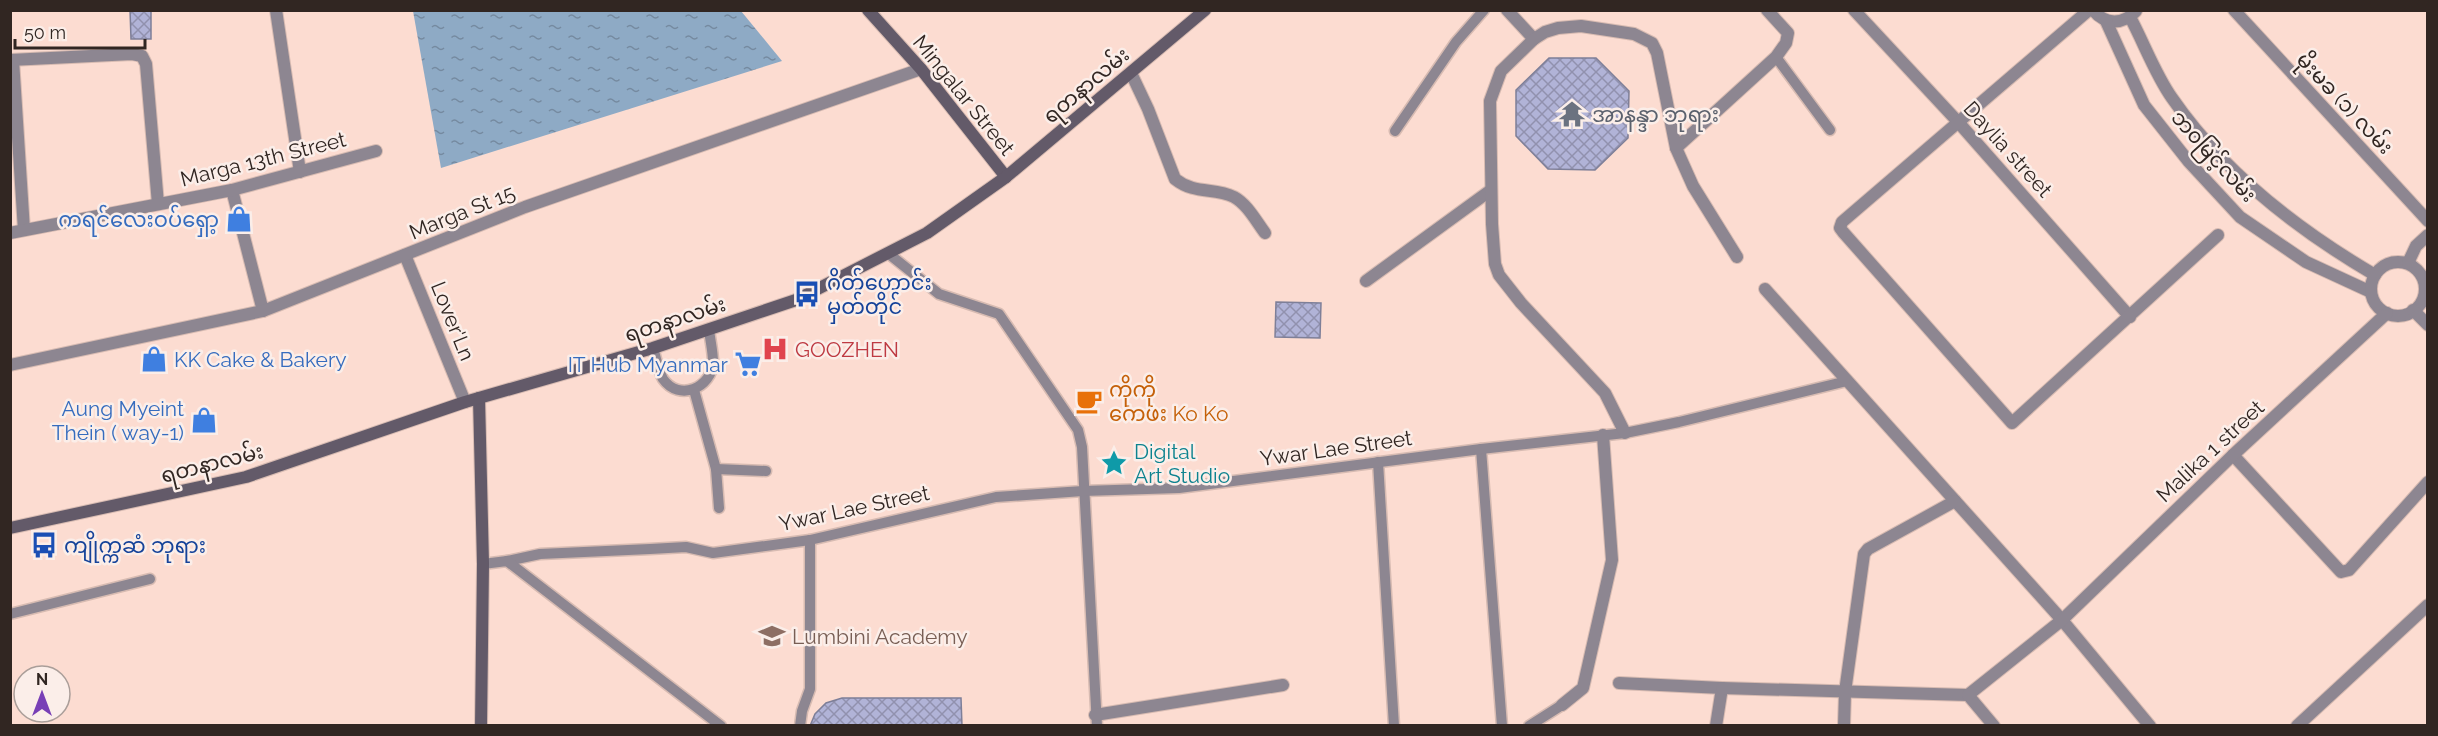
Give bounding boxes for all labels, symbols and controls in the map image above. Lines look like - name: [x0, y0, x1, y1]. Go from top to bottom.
- scale bar: [15, 12, 146, 50]
- text: 50 m: [24, 22, 66, 43]
- street label: Mingalar Street: [908, 30, 1020, 160]
- street label: ရတနာလမ်း: [1036, 39, 1137, 132]
- street label: မိုးမခ (၁) လမ်း: [2288, 45, 2401, 162]
- street label: Daylia street: [1958, 96, 2058, 202]
- temple icon: အာနန္ဒာ ဘုရား: [1557, 99, 1587, 129]
- place label: အာနန္ဒာ ဘုရား: [1592, 102, 1719, 132]
- street label: ဘ၀မြင့်လမ်း: [2162, 103, 2264, 210]
- street label: Marga 13th Street: [178, 126, 348, 192]
- street label: Marga St 15: [405, 179, 519, 245]
- place label: ကရင်လေးဝပ်ရှော့: [58, 204, 219, 237]
- shop icon: ကရင်လေးဝပ်ရှော့: [224, 204, 254, 234]
- place label: ဂိတ်ဟောင်း မှတ်တိုင်: [827, 267, 932, 324]
- street label: Lover'Ln: [426, 278, 480, 364]
- bus stop icon: ဂိတ်ဟောင်း မှတ်တိုင်: [792, 279, 822, 309]
- street label: ရတနာလမ်း: [620, 288, 730, 352]
- hospital icon: GOOZHEN: [760, 334, 790, 364]
- place label: GOOZHEN: [795, 337, 899, 362]
- shop icon: KK Cake & Bakery: [139, 344, 169, 374]
- place label: KK Cake & Bakery: [174, 347, 347, 372]
- supermarket icon: IT Hub Myanmar: [733, 349, 763, 379]
- place label: IT Hub Myanmar: [568, 352, 729, 377]
- place label: ကိုကို ကေဖး Ko Ko: [1109, 374, 1228, 426]
- cafe icon: ကိုကို ကေဖး Ko Ko: [1074, 386, 1104, 416]
- street label: Malika 1 street: [2151, 395, 2269, 507]
- place label: Aung Myeint Thein ( way-1): [52, 396, 184, 445]
- shop icon: Aung Myeint Thein ( way-1): [189, 405, 219, 435]
- street label: Ywar Lae Street: [1258, 425, 1414, 471]
- street label: ရတနာလမ်း: [157, 435, 267, 493]
- place label: Digital Art Studio: [1134, 439, 1230, 488]
- place icon: Digital Art Studio: [1099, 448, 1129, 478]
- street label: Ywar Lae Street: [777, 480, 931, 536]
- bus stop icon: ကျိုက္ကဆံ ဘုရား: [29, 530, 59, 560]
- place label: ကျိုက္ကဆံ ဘုရား: [64, 530, 206, 564]
- school or university icon: Lumbini Academy: [757, 621, 787, 651]
- place label: Lumbini Academy: [792, 624, 968, 649]
- north arrow: [12, 664, 72, 724]
- text: N: [36, 670, 48, 689]

